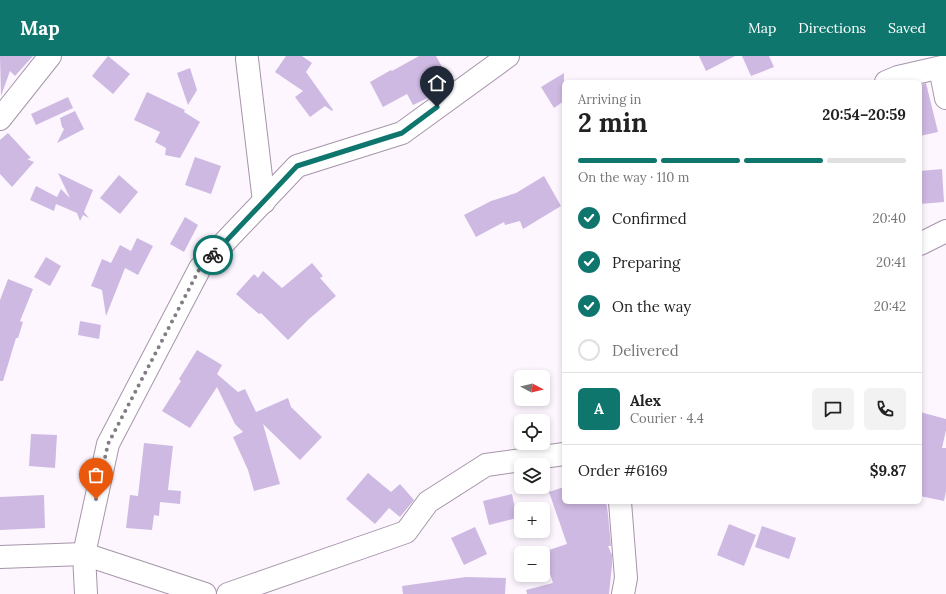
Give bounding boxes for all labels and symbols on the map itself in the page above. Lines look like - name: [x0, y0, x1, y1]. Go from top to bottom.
- pin: [420, 66, 454, 107]
- courier: [193, 235, 233, 275]
- north arrow: [514, 370, 550, 406]
- pin: [79, 458, 113, 499]

